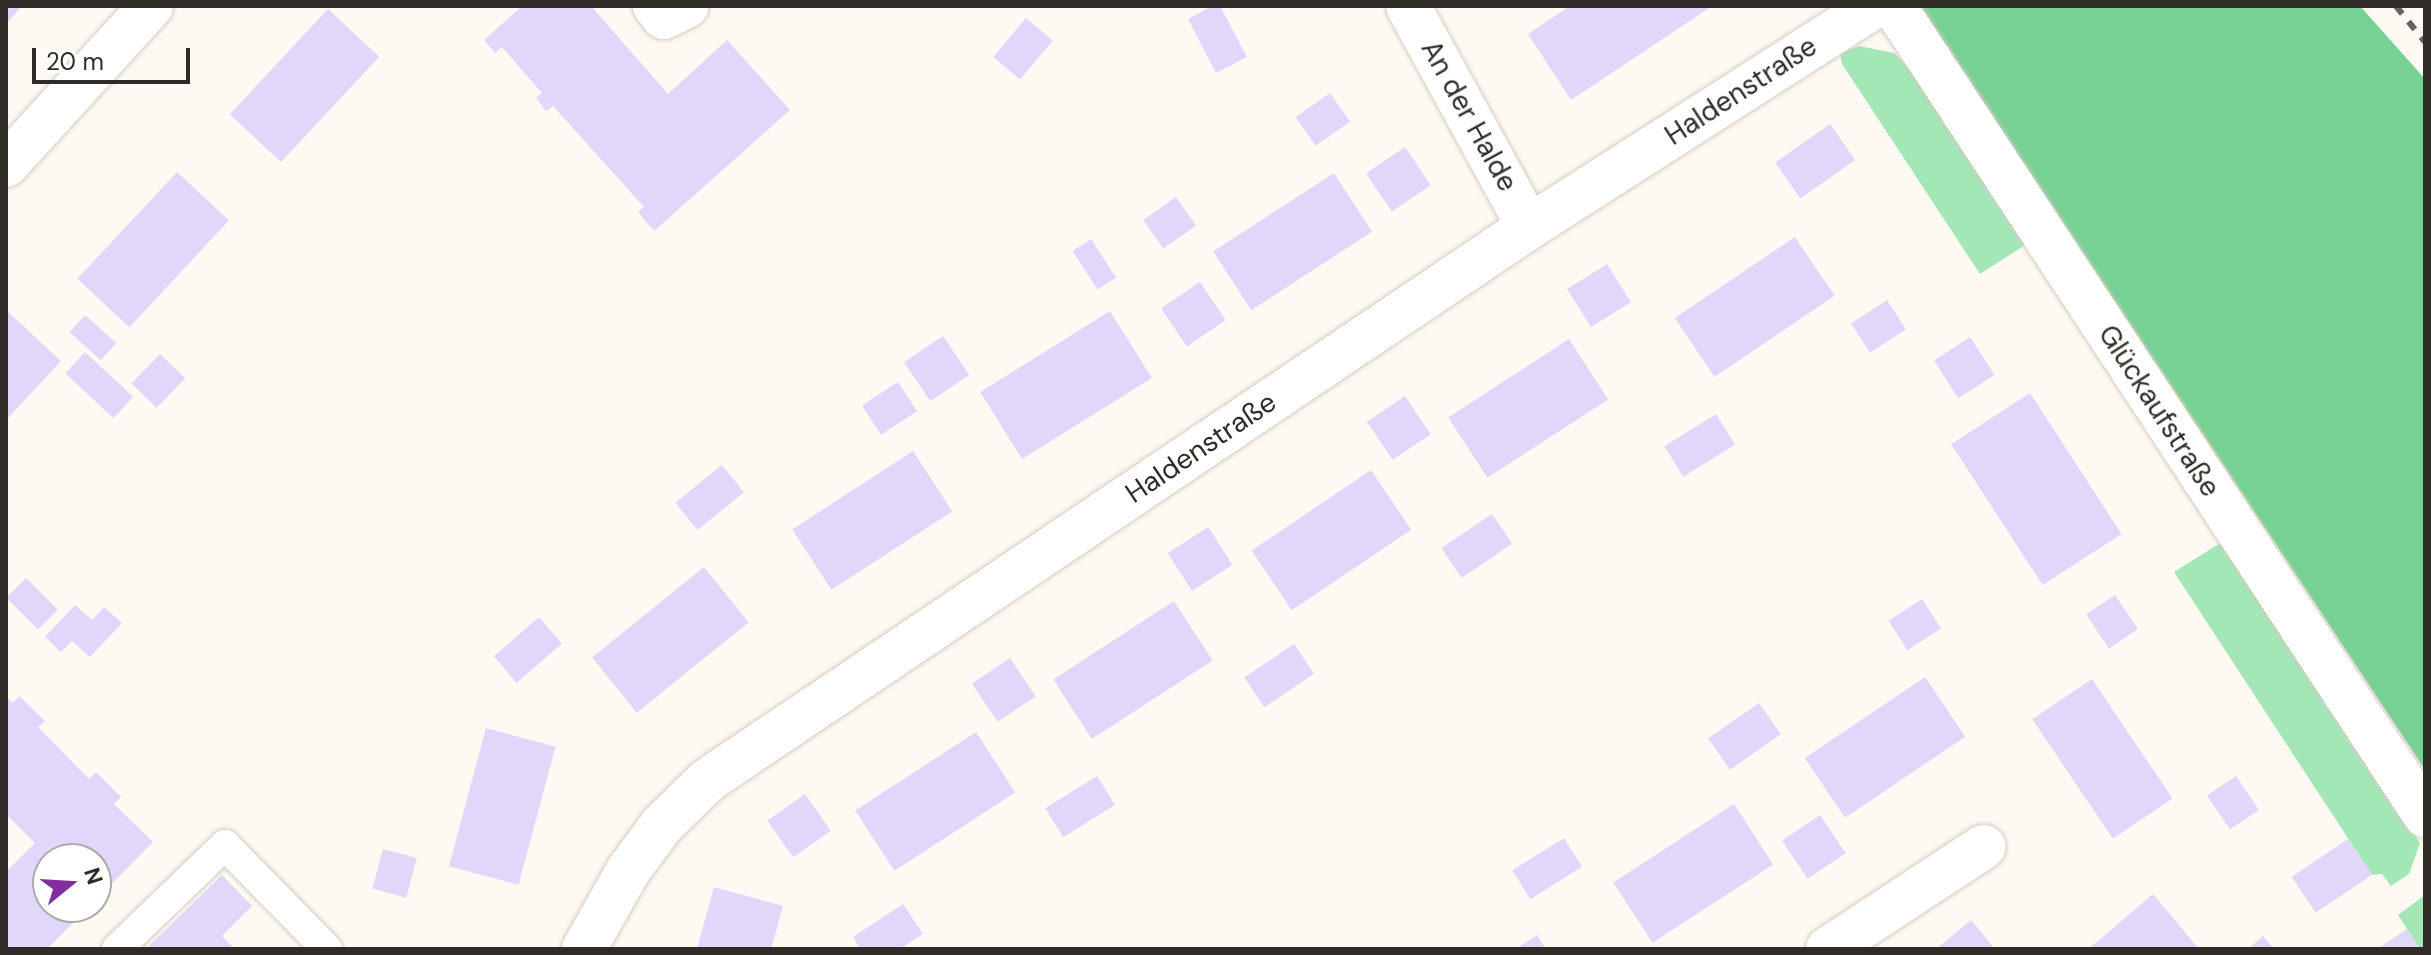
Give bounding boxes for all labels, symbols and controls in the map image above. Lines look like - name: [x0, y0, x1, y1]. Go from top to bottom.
- street label: Haldenstraße: [1659, 29, 1823, 153]
- scale bar: [36, 32, 194, 82]
- street label: An der Halde: [1414, 35, 1524, 197]
- text: 20 m: [46, 46, 104, 77]
- street label: Glückaufstraße: [2091, 319, 2227, 503]
- street label: Haldenstraße: [1119, 385, 1283, 511]
- north arrow: [32, 843, 112, 923]
- text: N: [77, 864, 110, 888]

